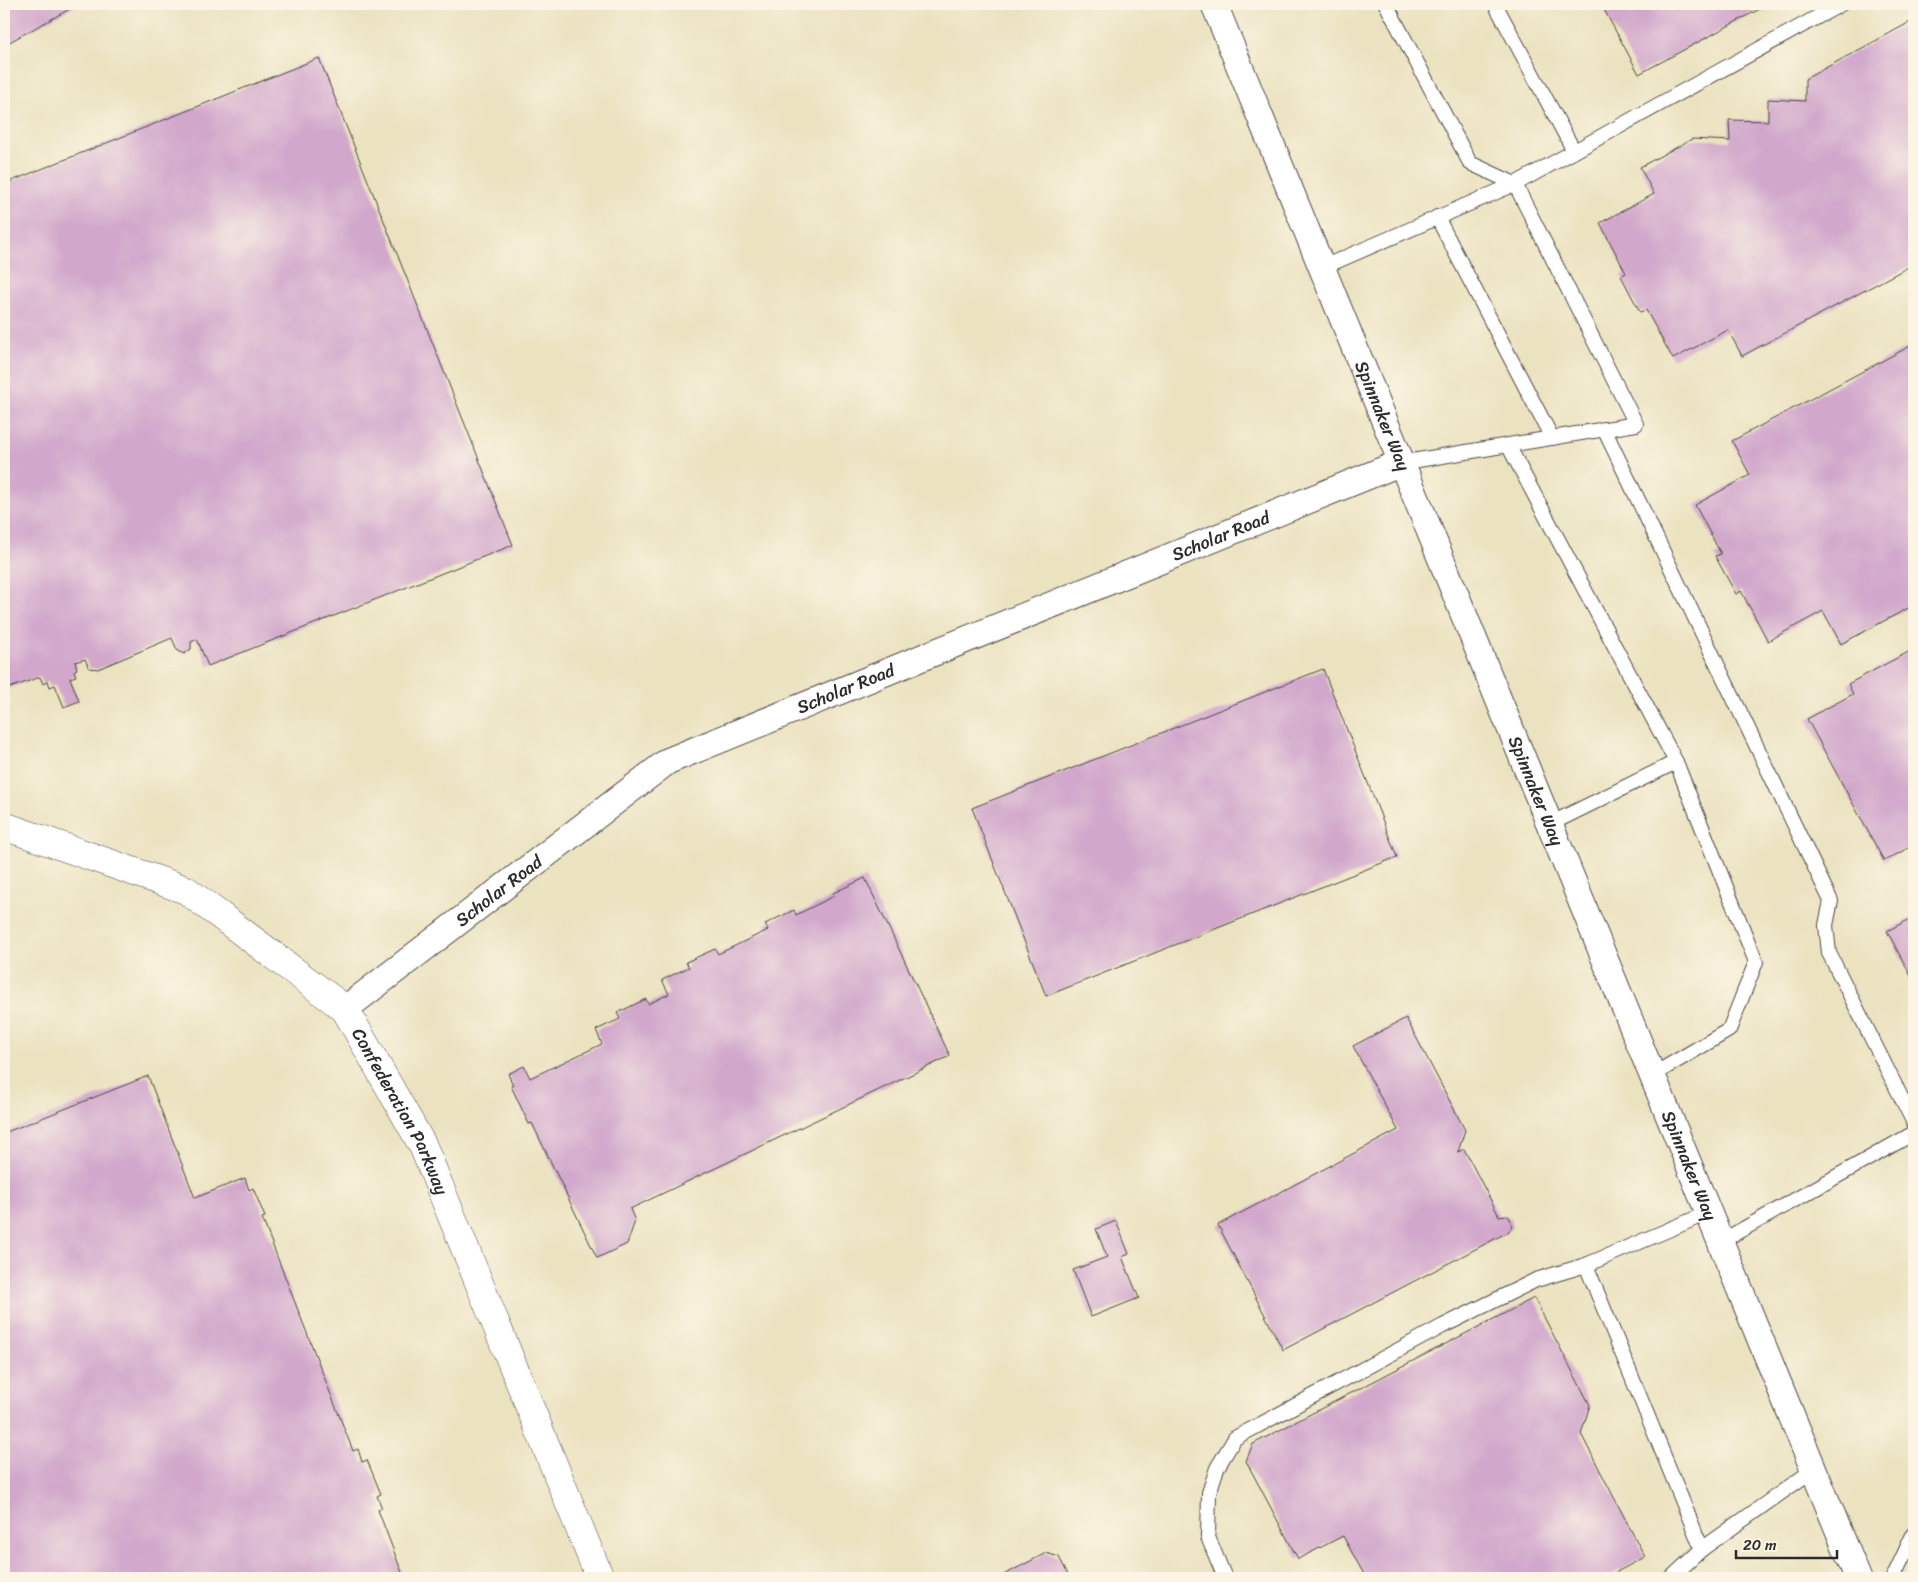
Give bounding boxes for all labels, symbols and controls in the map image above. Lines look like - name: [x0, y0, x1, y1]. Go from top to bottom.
- street label: Spinnaker Way: [1346, 356, 1420, 477]
- street label: Scholar Road: [1167, 501, 1276, 570]
- street label: Scholar Road: [792, 654, 901, 723]
- street label: Spinnaker Way: [1499, 731, 1573, 852]
- street label: Scholar Road: [448, 846, 551, 935]
- street label: Confederation Parkway: [343, 1022, 458, 1201]
- street label: Spinnaker Way: [1652, 1105, 1726, 1226]
- scale bar: [1736, 1527, 1837, 1559]
- text: 20 m: [1743, 1532, 1777, 1558]

